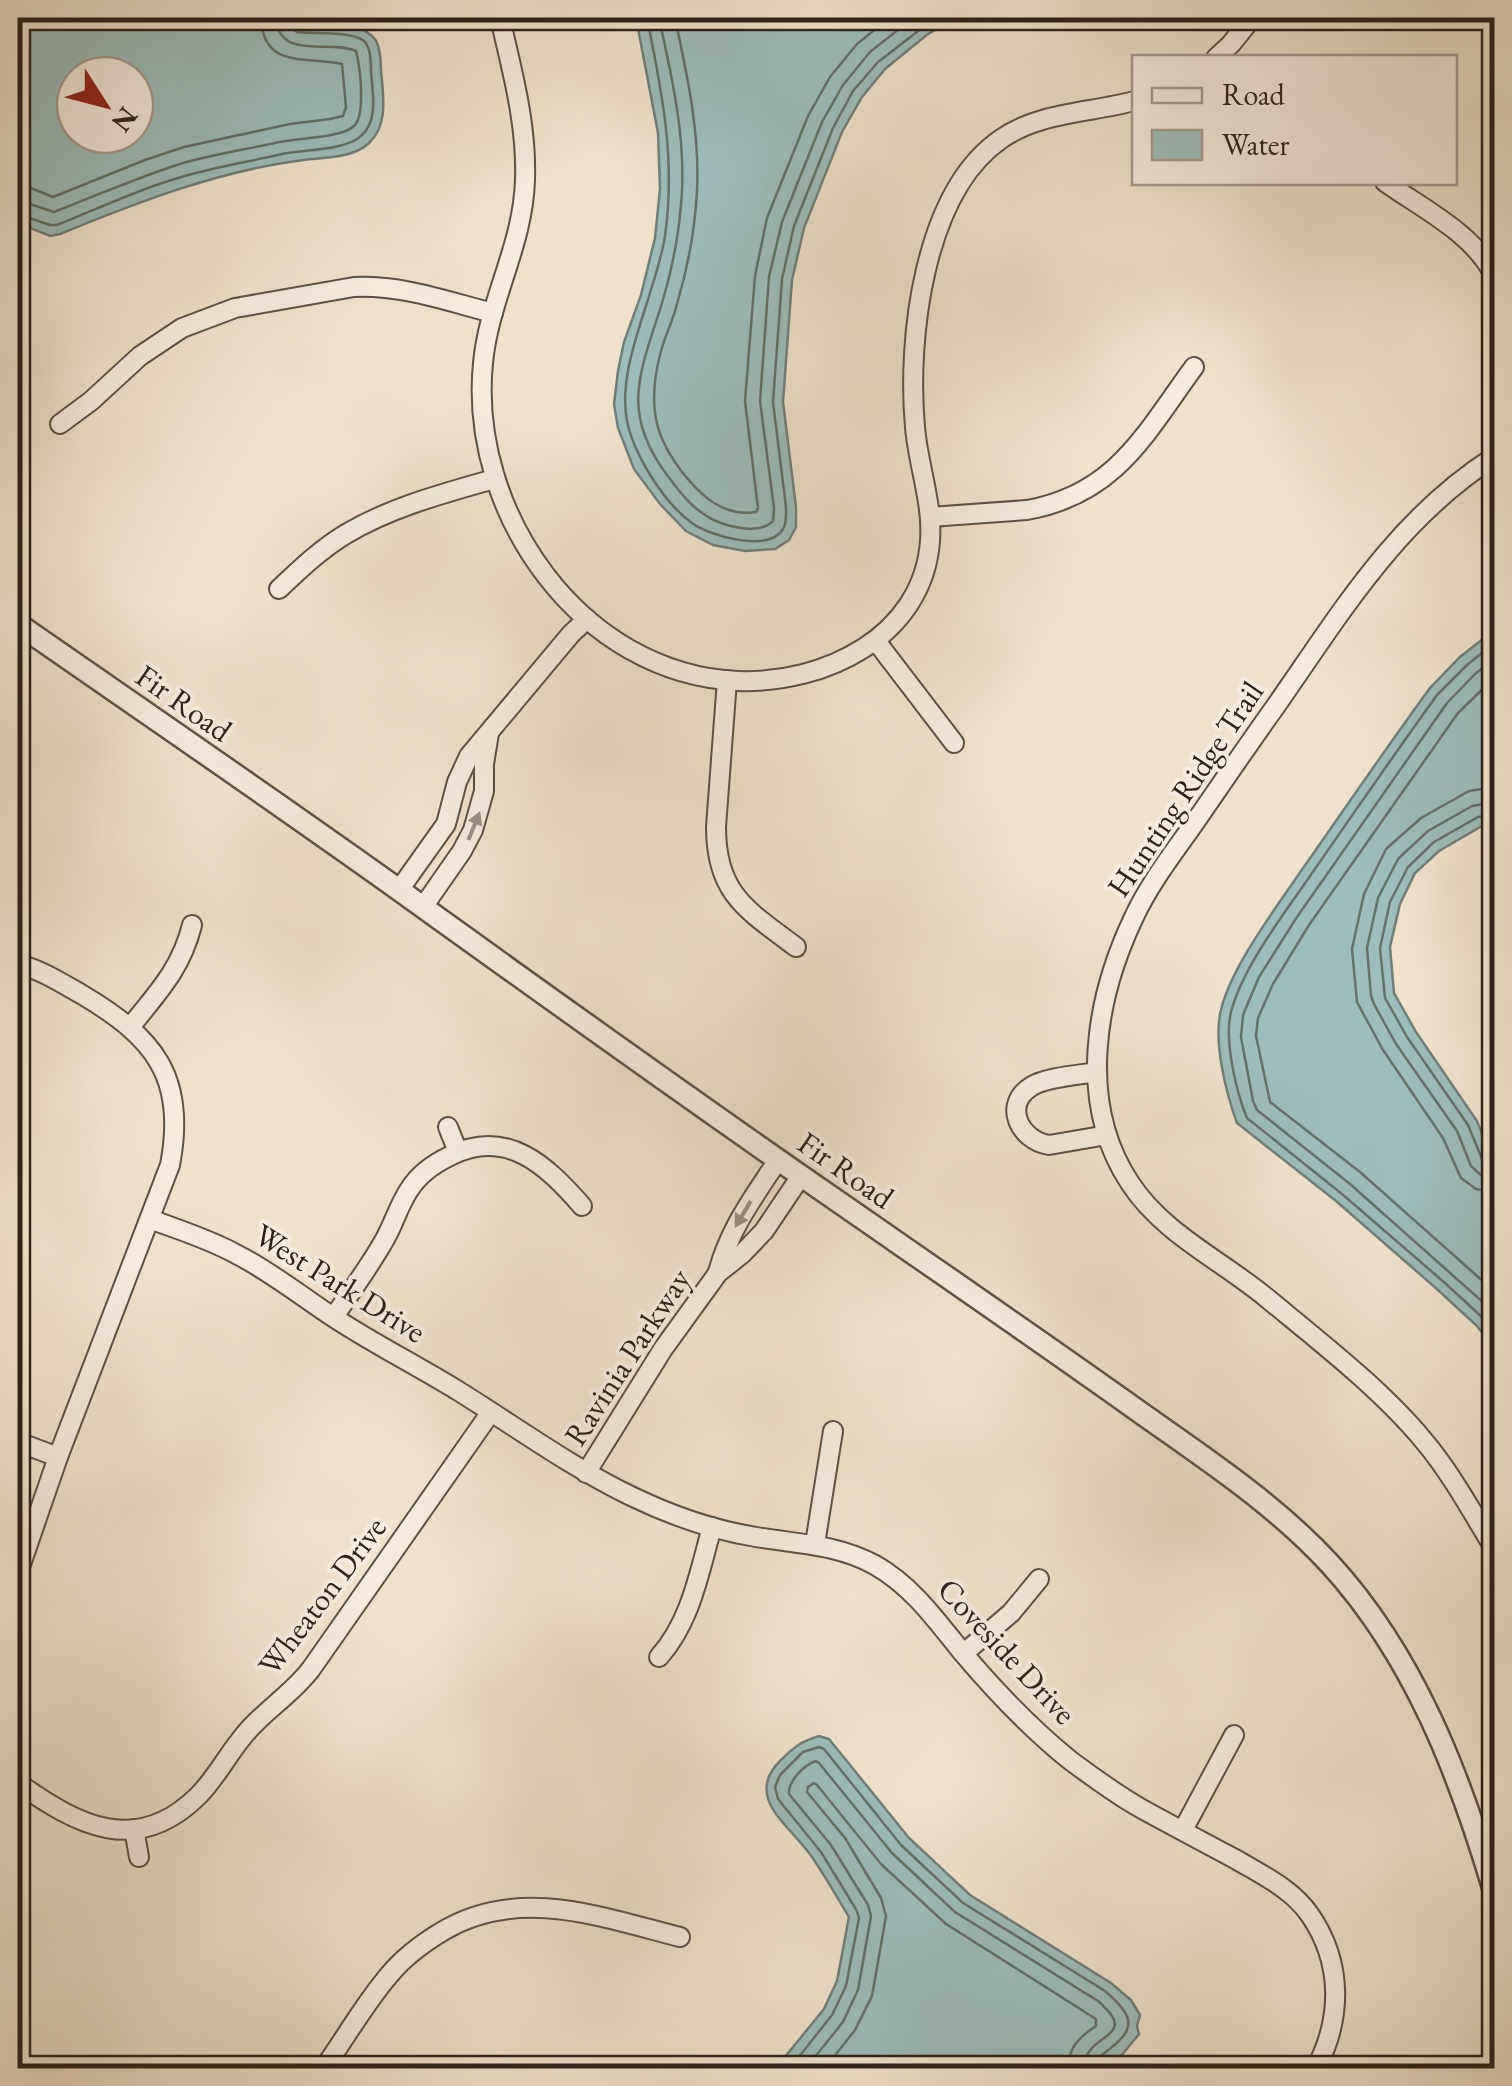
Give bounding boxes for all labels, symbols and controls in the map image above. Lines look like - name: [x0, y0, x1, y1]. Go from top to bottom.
- north arrow: [55, 55, 155, 155]
- legend: [1132, 55, 1457, 185]
- text: Road: [1222, 75, 1286, 114]
- text: N: [104, 100, 146, 140]
- text: Water: [1222, 125, 1290, 164]
- street label: Fir Road: [128, 655, 241, 752]
- street label: Hunting Ridge Trail: [1097, 673, 1273, 905]
- one-way arrow: [466, 811, 482, 841]
- street label: Fir Road: [790, 1122, 903, 1219]
- one-way arrow: [735, 1200, 752, 1228]
- street label: West Park Drive: [246, 1214, 434, 1352]
- street label: Ravinia Parkway: [554, 1260, 700, 1454]
- street label: Wheaton Drive: [248, 1508, 396, 1684]
- street label: Coveside Drive: [928, 1569, 1086, 1733]

